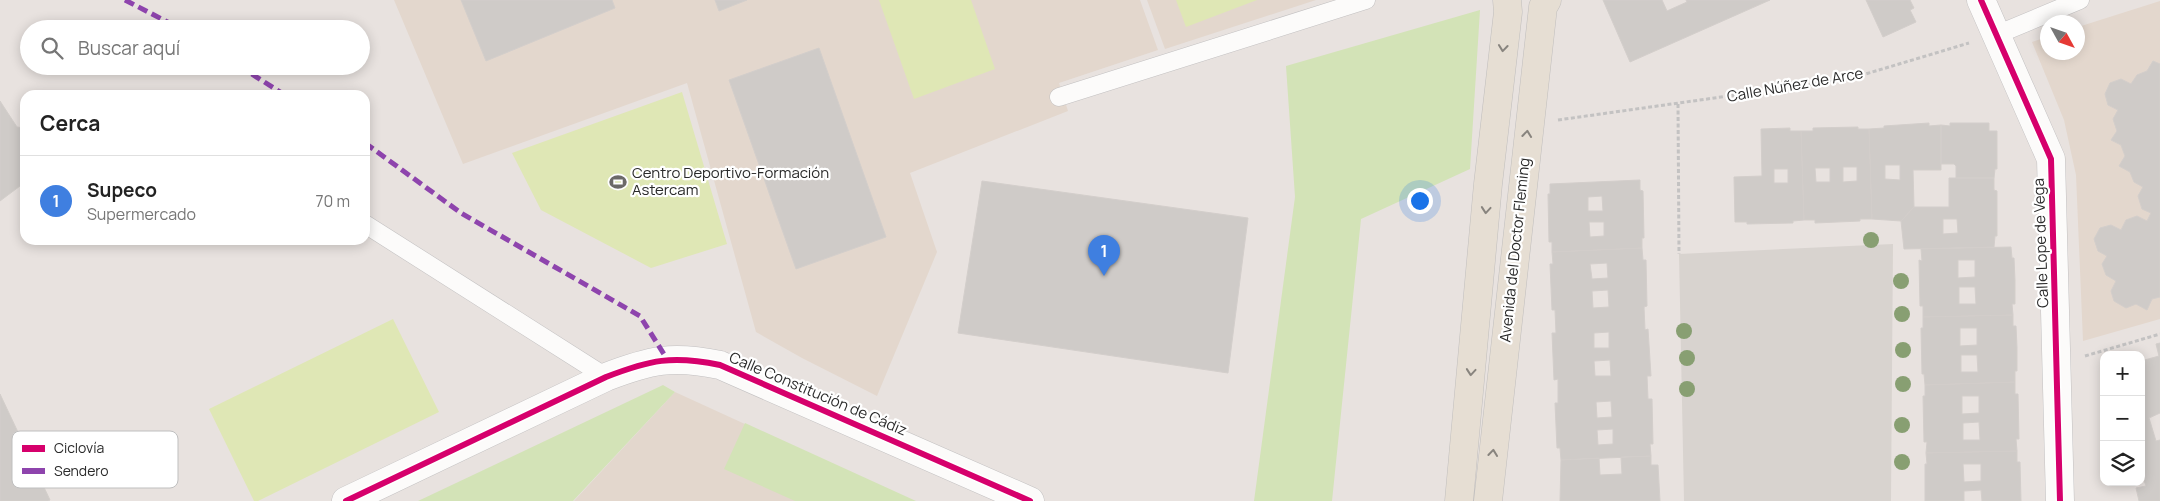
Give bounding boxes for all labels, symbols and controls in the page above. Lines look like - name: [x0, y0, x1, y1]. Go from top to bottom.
- north arrow: [2040, 15, 2085, 60]
- search box: [20, 20, 370, 75]
- icon: search: [38, 34, 66, 62]
- text: Buscar aquí: [78, 35, 180, 61]
- one-way arrow: [1498, 45, 1509, 53]
- street label: Calle Núñez de Arce: [1725, 62, 1865, 107]
- text: Cerca: [40, 109, 100, 137]
- one-way arrow: [1521, 130, 1532, 138]
- street label: Avenida del Doctor Fleming: [1494, 157, 1535, 343]
- place label: Centro Deportivo-Formación Astercam: [632, 162, 829, 200]
- sports icon: Centro Deportivo-Formación Astercam: [608, 172, 628, 192]
- text: Supeco: [87, 177, 157, 203]
- street label: Calle Lope de Vega: [2028, 178, 2053, 308]
- your location: [1407, 188, 1433, 214]
- text: 1: [52, 190, 60, 212]
- text: 70 m: [315, 190, 350, 212]
- text: Supermercado: [87, 203, 196, 225]
- one-way arrow: [1481, 206, 1492, 214]
- pin: 1: [1088, 235, 1120, 276]
- street label: Calle Constitución de Cádiz: [726, 347, 910, 441]
- map controls: [2100, 351, 2145, 486]
- button: +: [2100, 351, 2145, 396]
- one-way arrow: [1466, 368, 1477, 376]
- button: −: [2100, 396, 2145, 441]
- legend: [12, 431, 178, 488]
- text: Ciclovía: [54, 438, 104, 457]
- button: layers: [2100, 441, 2145, 486]
- one-way arrow: [1487, 448, 1498, 456]
- text: Sendero: [54, 461, 109, 480]

